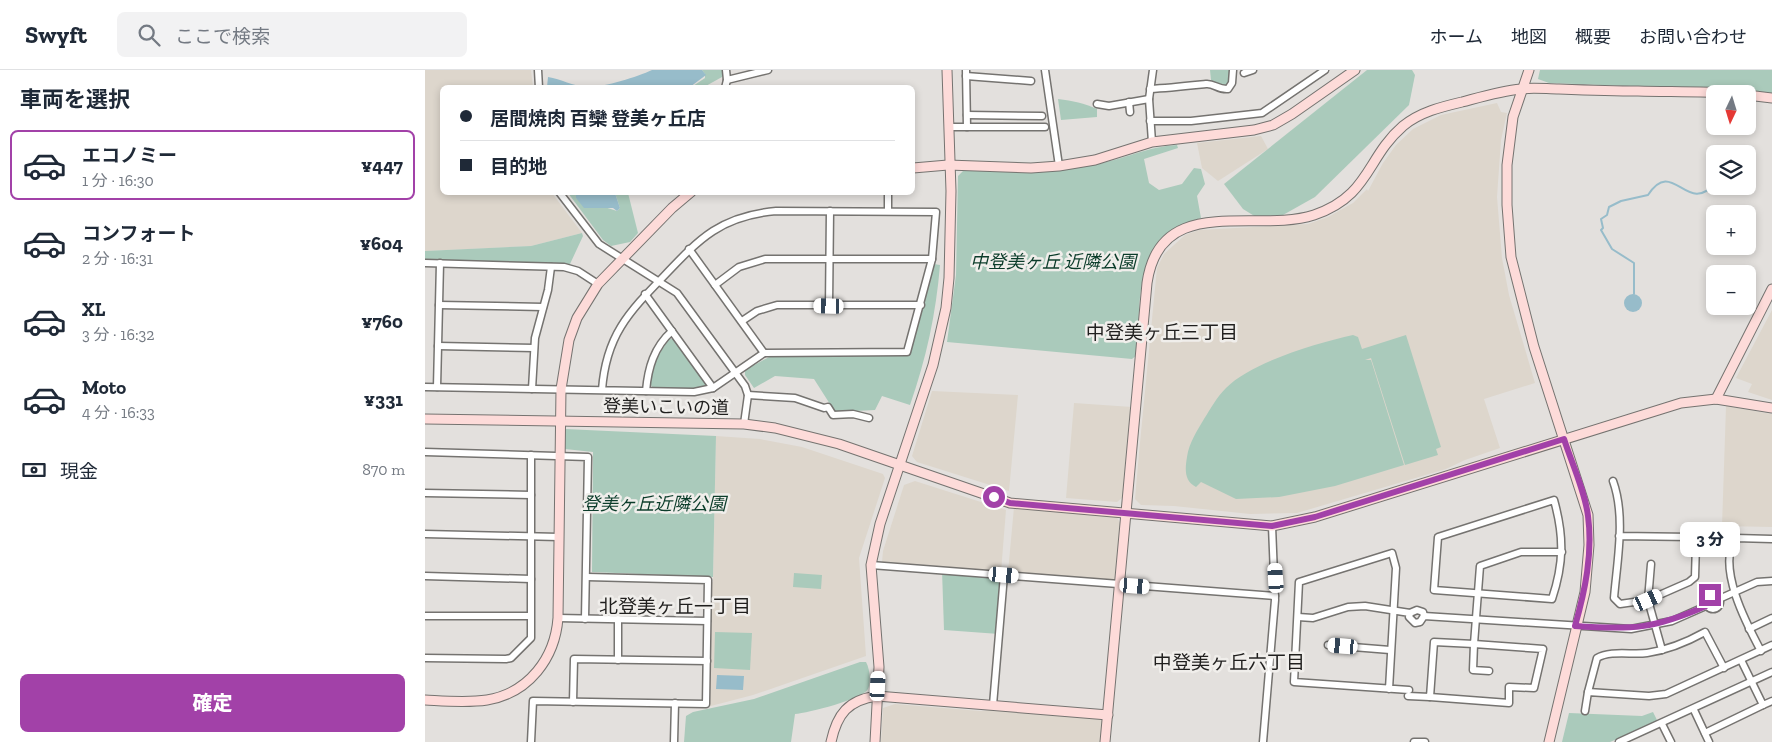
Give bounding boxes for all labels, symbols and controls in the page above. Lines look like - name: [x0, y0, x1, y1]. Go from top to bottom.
- search box: [117, 12, 467, 57]
- text: Swyft: [25, 20, 87, 49]
- icon: search: [135, 21, 163, 49]
- text: ここで検索: [175, 25, 270, 48]
- text: ホーム: [1430, 26, 1483, 48]
- text: 地図: [1511, 26, 1547, 48]
- text: 概要: [1575, 26, 1611, 48]
- text: お問い合わせ: [1639, 26, 1747, 48]
- north arrow: [1706, 85, 1756, 135]
- map controls: [1706, 85, 1756, 315]
- text: 車両を選択: [20, 86, 130, 113]
- text: 居間焼肉 百欒 登美ヶ丘店: [490, 107, 706, 130]
- icon: car: [22, 143, 67, 188]
- text: エコノミー: [82, 144, 177, 167]
- button: layers: [1706, 145, 1756, 195]
- text: ¥447: [361, 154, 403, 177]
- text: 目的地: [490, 155, 547, 178]
- text: 1 分 · 16:30: [82, 171, 154, 190]
- button: +: [1706, 205, 1756, 255]
- icon: car: [22, 221, 67, 266]
- text: コンフォート: [82, 222, 195, 245]
- text: ¥604: [360, 232, 403, 255]
- text: 2 分 · 16:31: [82, 249, 153, 268]
- park label: 中登美ヶ丘 近隣公園: [970, 251, 1139, 273]
- button: −: [1706, 265, 1756, 315]
- text: XL: [82, 298, 105, 321]
- car: [813, 298, 844, 314]
- icon: car: [22, 299, 67, 344]
- text: ¥760: [361, 310, 403, 333]
- district label: 中登美ヶ丘三丁目: [1086, 321, 1238, 344]
- text: 3 分 · 16:32: [82, 325, 155, 344]
- text: Moto: [82, 376, 126, 399]
- icon: car: [22, 377, 67, 422]
- text: ¥331: [364, 388, 403, 411]
- street label: 登美いこいの道: [603, 395, 729, 419]
- text: 4 分 · 16:33: [82, 403, 155, 422]
- icon: cash: [20, 456, 48, 484]
- text: 現金: [60, 460, 98, 483]
- text: 870 m: [362, 460, 405, 479]
- route start: [983, 486, 1005, 508]
- park label: 登美ヶ丘近隣公園: [582, 493, 729, 515]
- callout: 3 分: [1680, 522, 1740, 558]
- text: 3 分: [1696, 530, 1724, 549]
- car: [1267, 563, 1284, 593]
- car: [988, 566, 1019, 584]
- car: [1119, 577, 1150, 595]
- route end: [1699, 584, 1721, 606]
- car: [1631, 587, 1664, 613]
- district label: 北登美ヶ丘一丁目: [599, 595, 751, 618]
- car: [1327, 637, 1358, 655]
- district label: 中登美ヶ丘六丁目: [1153, 651, 1305, 674]
- car: [869, 671, 886, 701]
- button: 確定: [20, 674, 405, 732]

